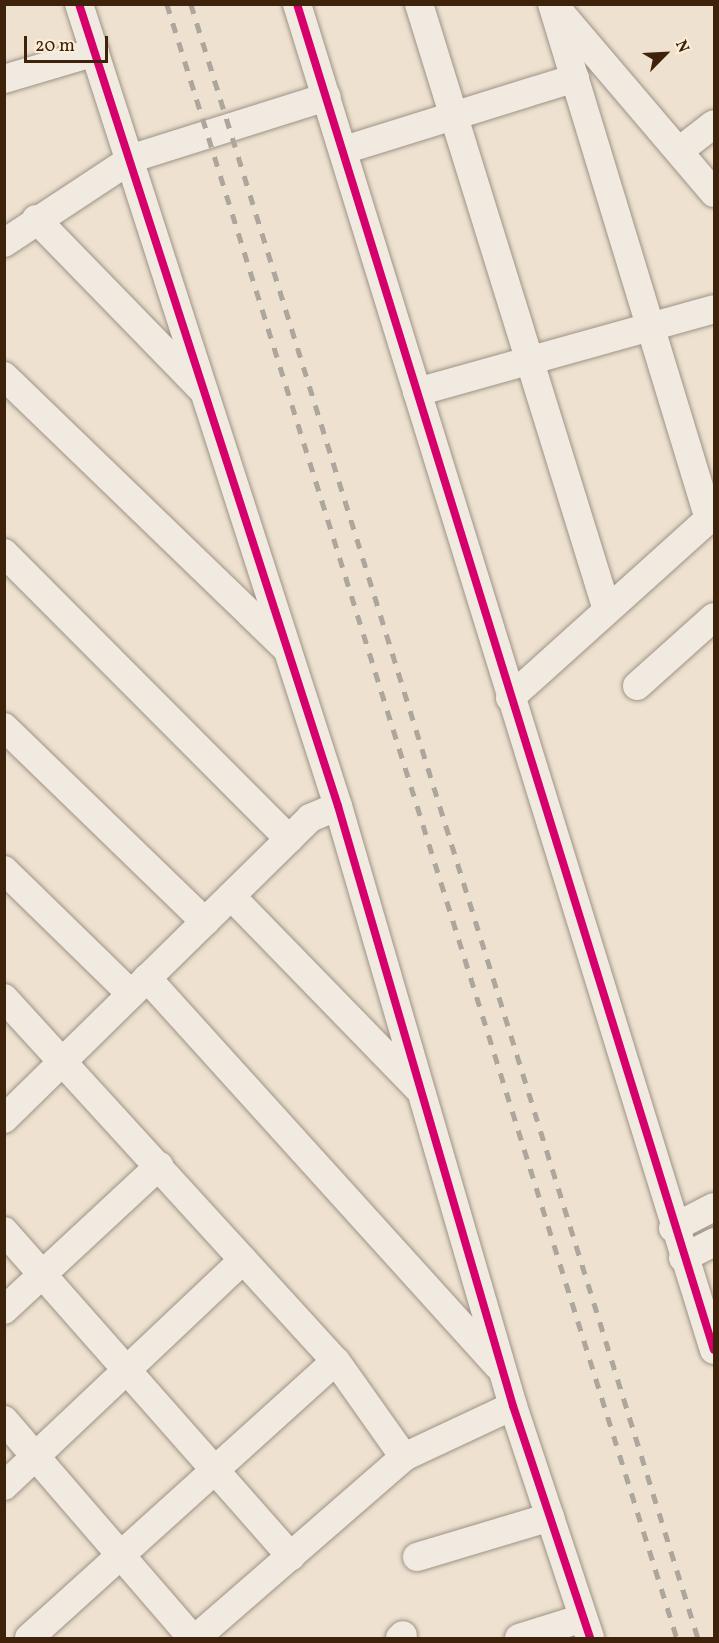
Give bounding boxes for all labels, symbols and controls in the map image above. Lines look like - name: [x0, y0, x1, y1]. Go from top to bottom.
- scale bar: [27, 24, 111, 62]
- north arrow: [635, 24, 695, 84]
- text: 20 m: [35, 34, 75, 59]
- text: N: [669, 37, 694, 56]

